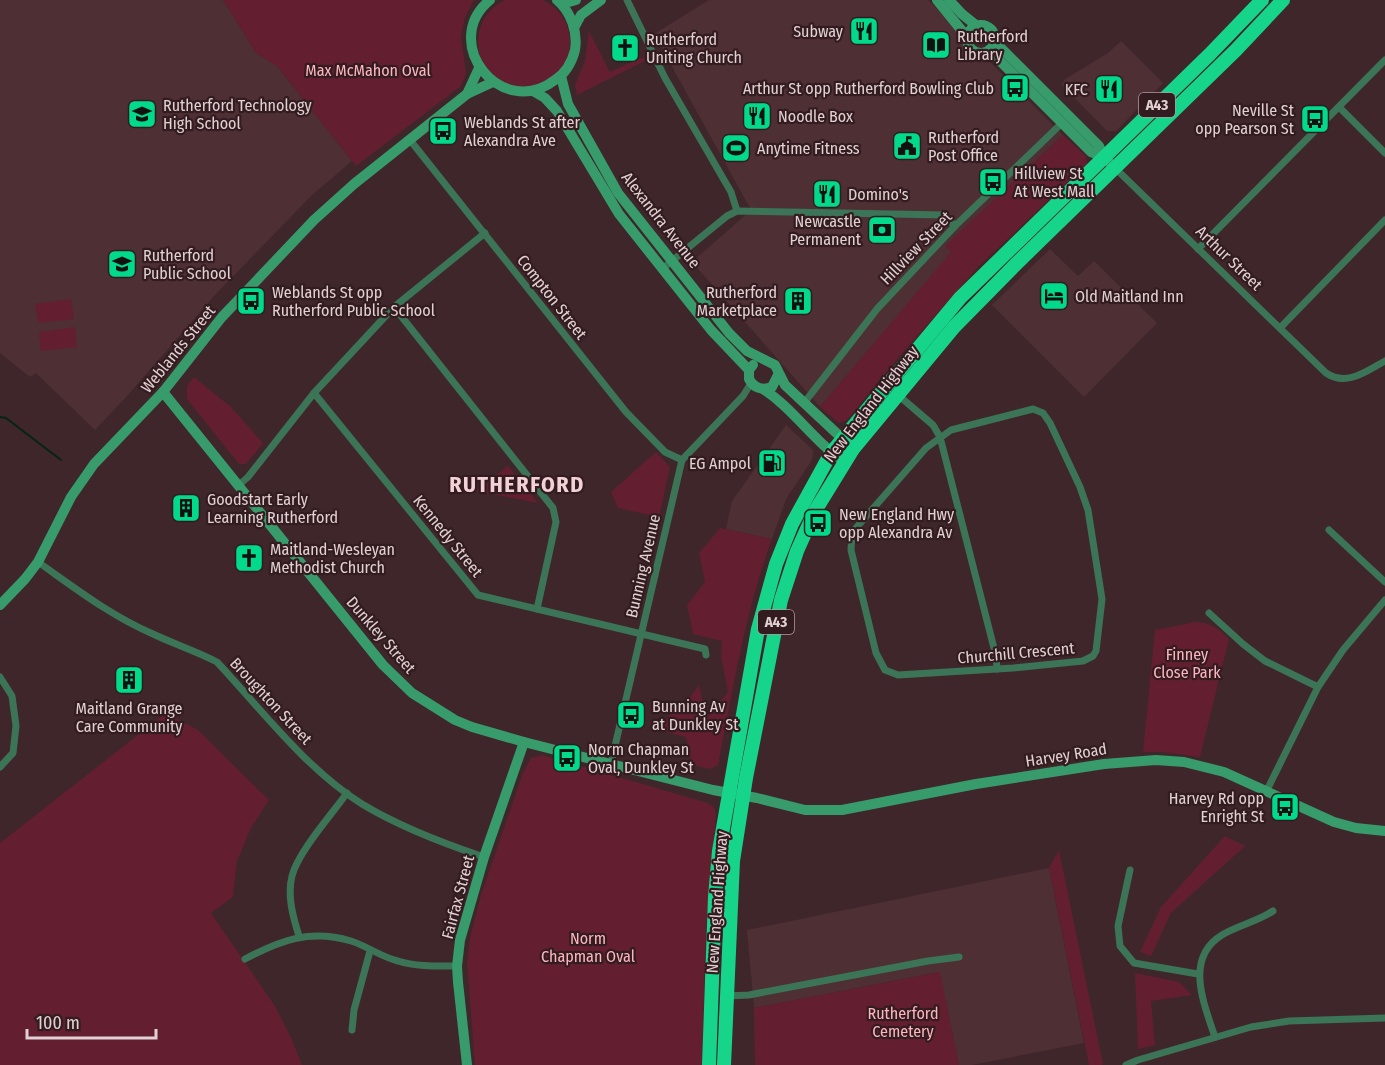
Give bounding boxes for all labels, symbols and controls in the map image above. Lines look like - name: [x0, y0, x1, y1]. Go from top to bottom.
- restaurant icon: Subway: [848, 15, 880, 47]
- place label: Subway: [793, 22, 844, 41]
- place label: Rutherford Library: [957, 27, 1028, 64]
- library icon: Rutherford Library: [920, 29, 952, 61]
- place label: Rutherford Uniting Church: [646, 30, 742, 67]
- church icon: Rutherford Uniting Church: [609, 32, 641, 64]
- park label: Max McMahon Oval: [305, 61, 431, 80]
- bus stop icon: Arthur St opp Rutherford Bowling Club: [999, 72, 1031, 104]
- restaurant icon: KFC: [1093, 73, 1125, 105]
- place label: Arthur St opp Rutherford Bowling Club: [743, 79, 994, 98]
- place label: KFC: [1065, 80, 1088, 99]
- road number: A43: [1139, 93, 1175, 117]
- place label: Rutherford Technology High School: [163, 96, 313, 133]
- school or university icon: Rutherford Technology High School: [126, 98, 158, 130]
- restaurant icon: Noodle Box: [741, 100, 773, 132]
- place label: Neville St opp Pearson St: [1195, 101, 1295, 138]
- bus stop icon: Neville St opp Pearson St: [1299, 103, 1331, 135]
- place label: Noodle Box: [778, 107, 853, 126]
- place label: Weblands St after Alexandra Ave: [464, 113, 580, 150]
- bus stop icon: Weblands St after Alexandra Ave: [427, 115, 459, 147]
- place label: Rutherford Post Office: [928, 128, 999, 165]
- public building icon: Rutherford Post Office: [891, 130, 923, 162]
- sports icon: Anytime Fitness: [720, 132, 752, 164]
- place label: Anytime Fitness: [757, 139, 860, 158]
- place label: Hillview St At West Mall: [1014, 164, 1094, 201]
- bus stop icon: Hillview St At West Mall: [977, 166, 1009, 198]
- street label: Alexandra Avenue: [618, 168, 704, 272]
- restaurant icon: Domino's: [811, 178, 843, 210]
- place label: Domino's: [848, 185, 909, 204]
- street label: Hillview Street: [876, 207, 956, 289]
- place label: Newcastle Permanent: [789, 212, 862, 249]
- bank icon: Newcastle Permanent: [866, 214, 898, 246]
- street label: Arthur Street: [1192, 222, 1267, 295]
- place label: Rutherford Public School: [143, 246, 231, 283]
- school or university icon: Rutherford Public School: [106, 248, 138, 280]
- street label: Compton Street: [513, 251, 591, 344]
- hotel icon: Old Maitland Inn: [1038, 280, 1070, 312]
- place label: Weblands St opp Rutherford Public School: [272, 283, 435, 320]
- place label: Rutherford Marketplace: [697, 283, 777, 320]
- bus stop icon: Weblands St opp Rutherford Public School: [235, 285, 267, 317]
- building icon: Rutherford Marketplace: [782, 285, 814, 317]
- place label: Old Maitland Inn: [1075, 287, 1184, 306]
- street label: Weblands Street: [137, 301, 220, 397]
- street label: New England Highway: [820, 341, 923, 466]
- fuel station icon: EG Ampol: [756, 447, 788, 479]
- place label: EG Ampol: [689, 454, 751, 473]
- district label: RUTHERFORD: [449, 471, 585, 498]
- place label: Goodstart Early Learning Rutherford: [207, 490, 338, 527]
- street label: Kennedy Street: [409, 491, 487, 581]
- building icon: Goodstart Early Learning Rutherford: [170, 492, 202, 524]
- place label: New England Hwy opp Alexandra Av: [839, 505, 955, 542]
- bus stop icon: New England Hwy opp Alexandra Av: [802, 507, 834, 539]
- street label: Bunning Avenue: [622, 512, 664, 620]
- place label: Maitland-Wesleyan Methodist Church: [270, 540, 395, 577]
- church icon: Maitland-Wesleyan Methodist Church: [233, 542, 265, 574]
- street label: Dunkley Street: [342, 593, 420, 678]
- road number: A43: [758, 610, 794, 634]
- street label: Churchill Crescent: [957, 638, 1076, 668]
- park label: Finney Close Park: [1153, 645, 1221, 682]
- street label: Broughton Street: [226, 654, 317, 749]
- building icon: Maitland Grange Care Community: [113, 664, 145, 696]
- place label: Bunning Av at Dunkley St: [652, 697, 739, 734]
- place label: Maitland Grange Care Community: [76, 699, 183, 736]
- bus stop icon: Bunning Av at Dunkley St: [615, 699, 647, 731]
- street label: Harvey Road: [1024, 739, 1108, 771]
- place label: Norm Chapman Oval, Dunkley St: [588, 740, 694, 777]
- bus stop icon: Norm Chapman Oval, Dunkley St: [551, 742, 583, 774]
- place label: Harvey Rd opp Enright St: [1169, 789, 1265, 826]
- bus stop icon: Harvey Rd opp Enright St: [1269, 791, 1301, 823]
- street label: New England Highway: [703, 829, 732, 974]
- street label: Fairfax Street: [438, 852, 479, 941]
- park label: Norm Chapman Oval: [541, 929, 635, 966]
- scale bar: [27, 1002, 156, 1040]
- park label: Rutherford Cemetery: [867, 1004, 939, 1041]
- text: 100 m: [36, 1012, 80, 1034]

